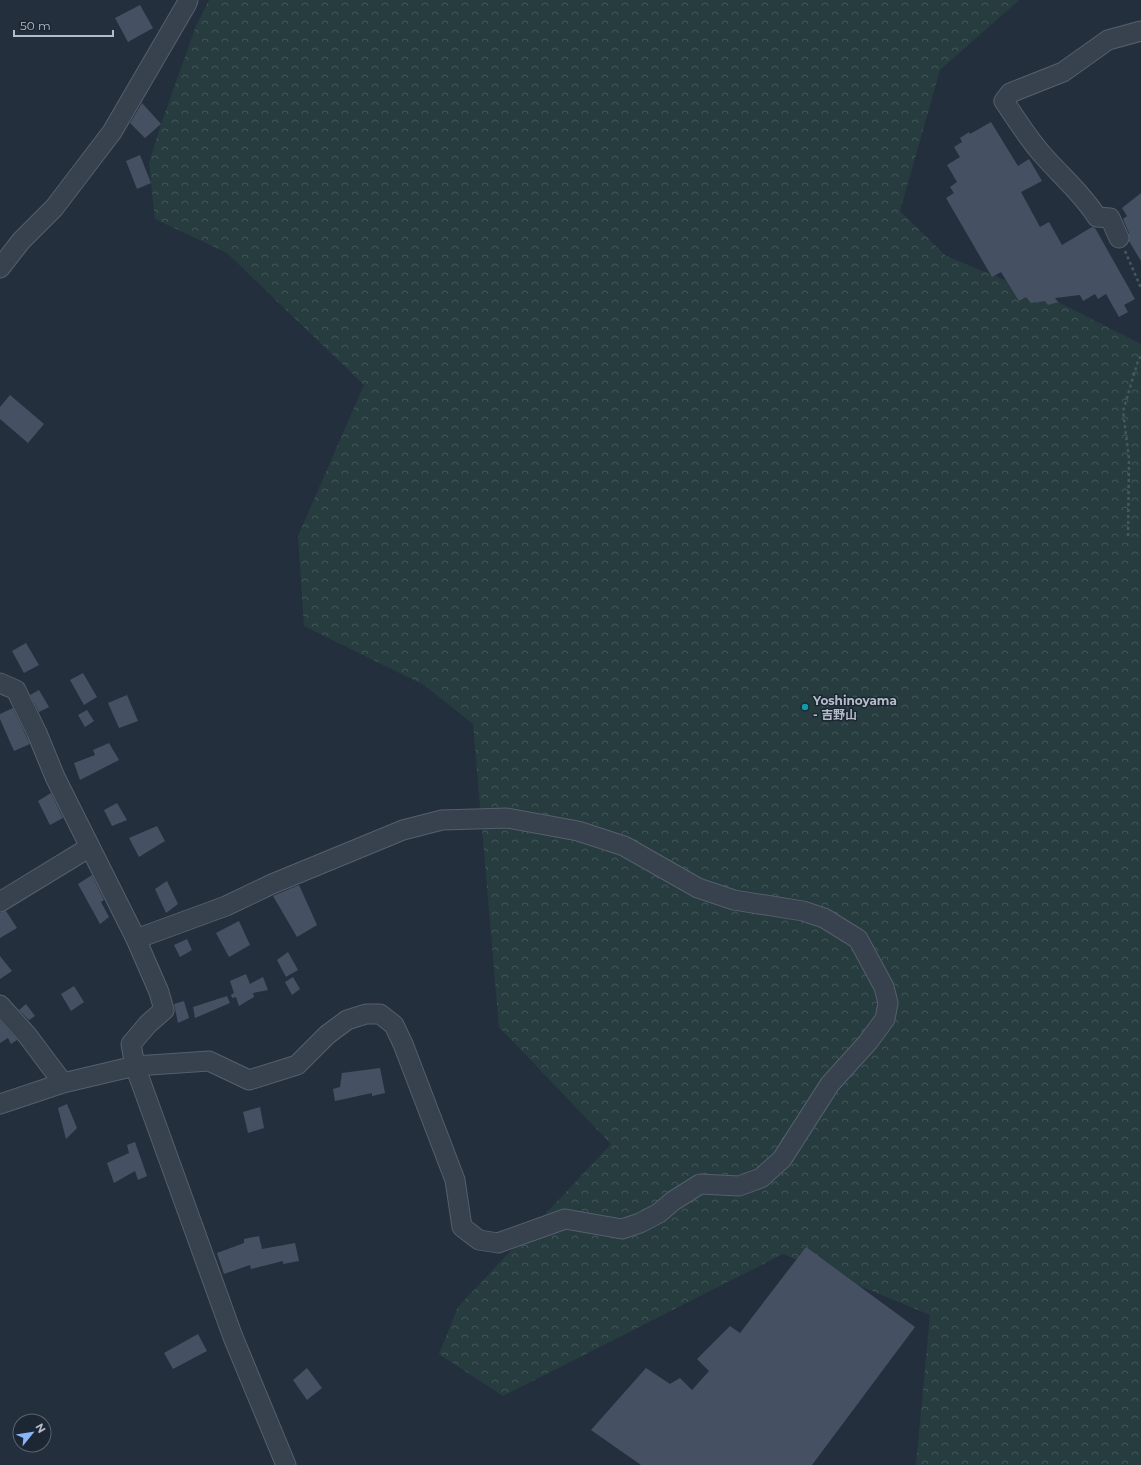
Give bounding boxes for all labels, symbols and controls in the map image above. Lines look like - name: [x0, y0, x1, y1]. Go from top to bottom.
- scale bar: [14, 12, 113, 38]
- text: 50 m: [20, 18, 51, 33]
- place label: Yoshinoyama - 吉野山: [812, 693, 897, 722]
- marker: Yoshinoyama - 吉野山: [800, 702, 810, 712]
- north arrow: [12, 1413, 52, 1453]
- text: N: [32, 1421, 49, 1435]

